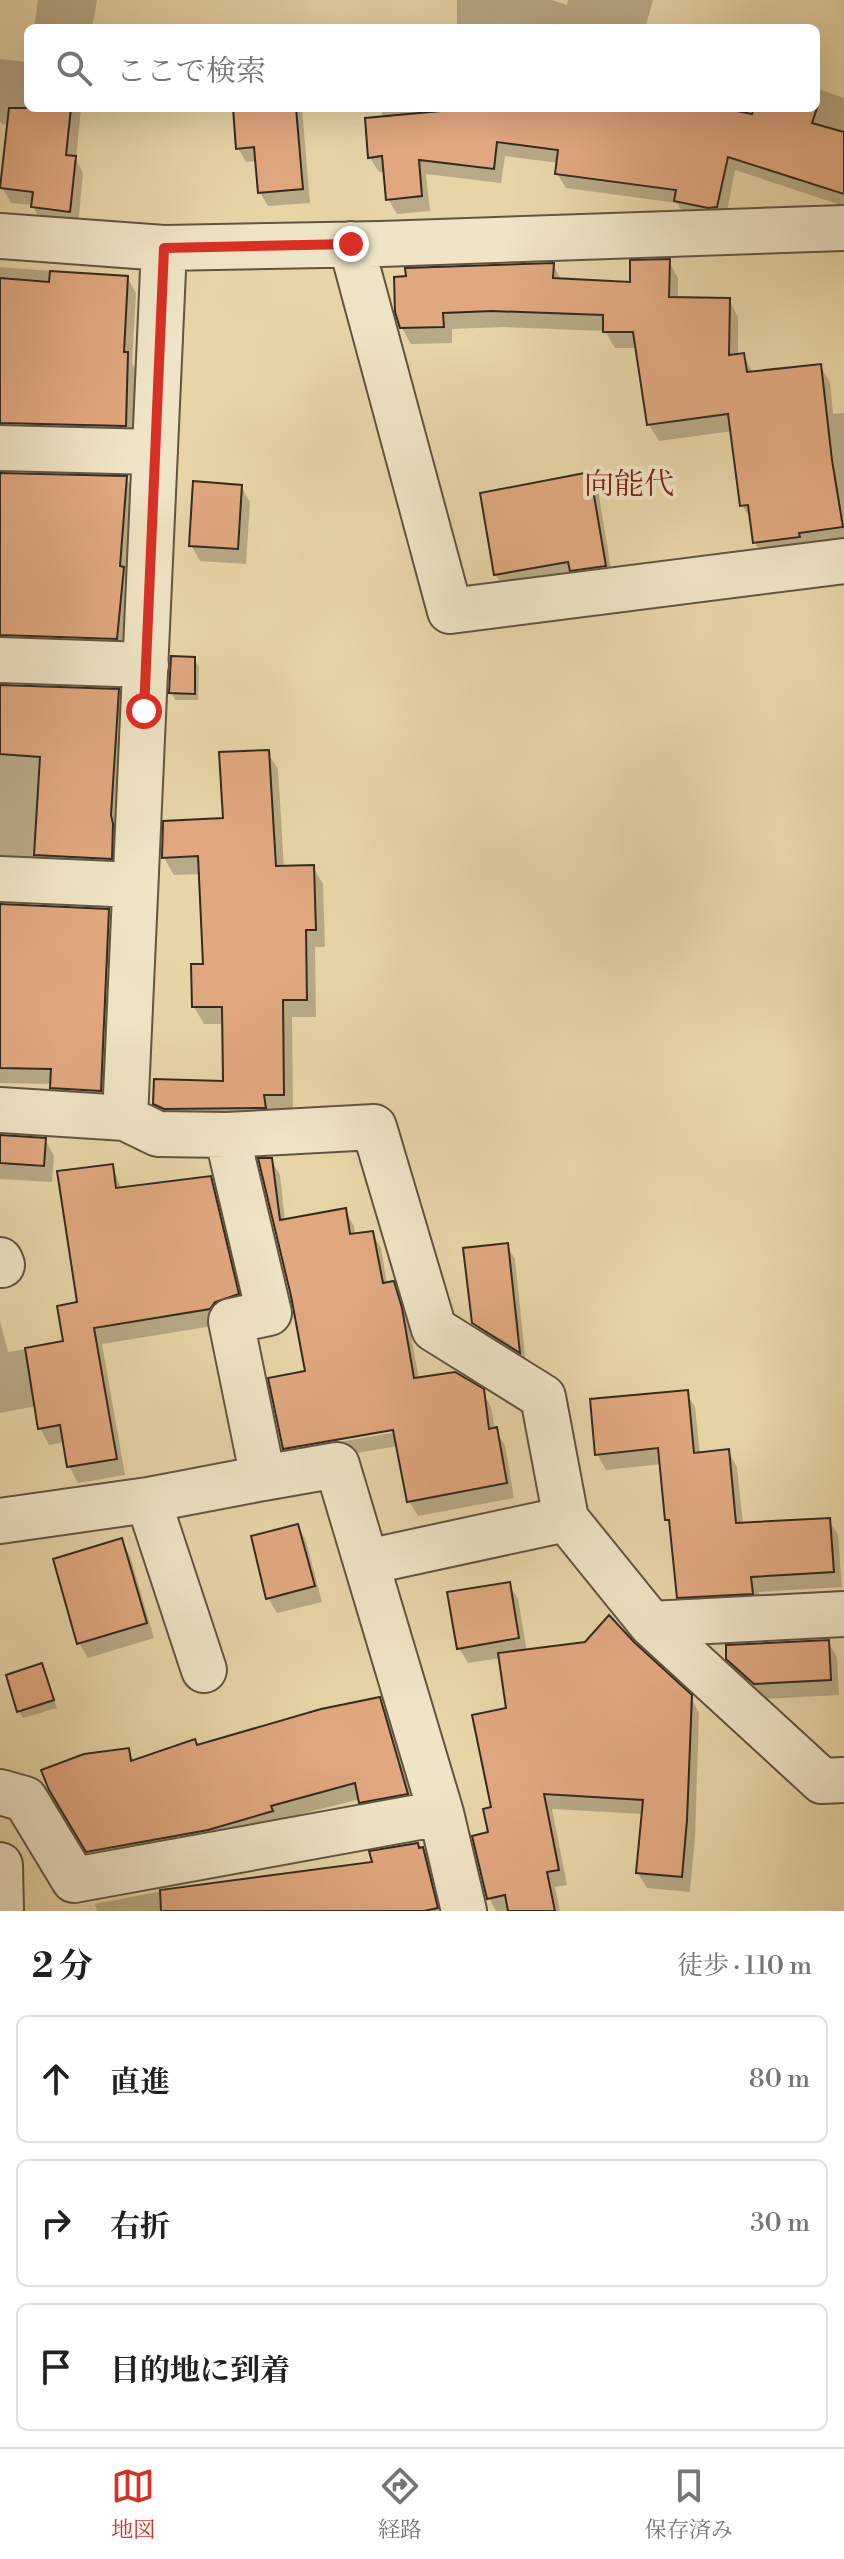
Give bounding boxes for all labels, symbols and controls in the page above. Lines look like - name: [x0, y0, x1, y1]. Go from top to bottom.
- search box: [24, 24, 820, 112]
- icon: search: [52, 46, 96, 90]
- text: ここで検索: [116, 53, 266, 91]
- route end: [333, 226, 369, 262]
- district label: 向能代: [584, 466, 674, 504]
- route start: [126, 693, 162, 729]
- text: 2 分: [32, 1946, 93, 1988]
- text: 徒歩 · 110 m: [677, 1950, 812, 1982]
- icon: ahead: [34, 2057, 78, 2101]
- text: 80 m: [749, 2063, 810, 2095]
- text: 直進: [110, 2064, 170, 2102]
- icon: right: [34, 2201, 78, 2245]
- text: 30 m: [750, 2207, 810, 2239]
- text: 右折: [110, 2208, 170, 2246]
- icon: arrive: [34, 2345, 78, 2389]
- text: 目的地に到着: [110, 2352, 290, 2390]
- tab: 地図: [111, 2464, 155, 2544]
- tab: 経路: [378, 2464, 422, 2544]
- tab: 保存済み: [645, 2464, 733, 2544]

